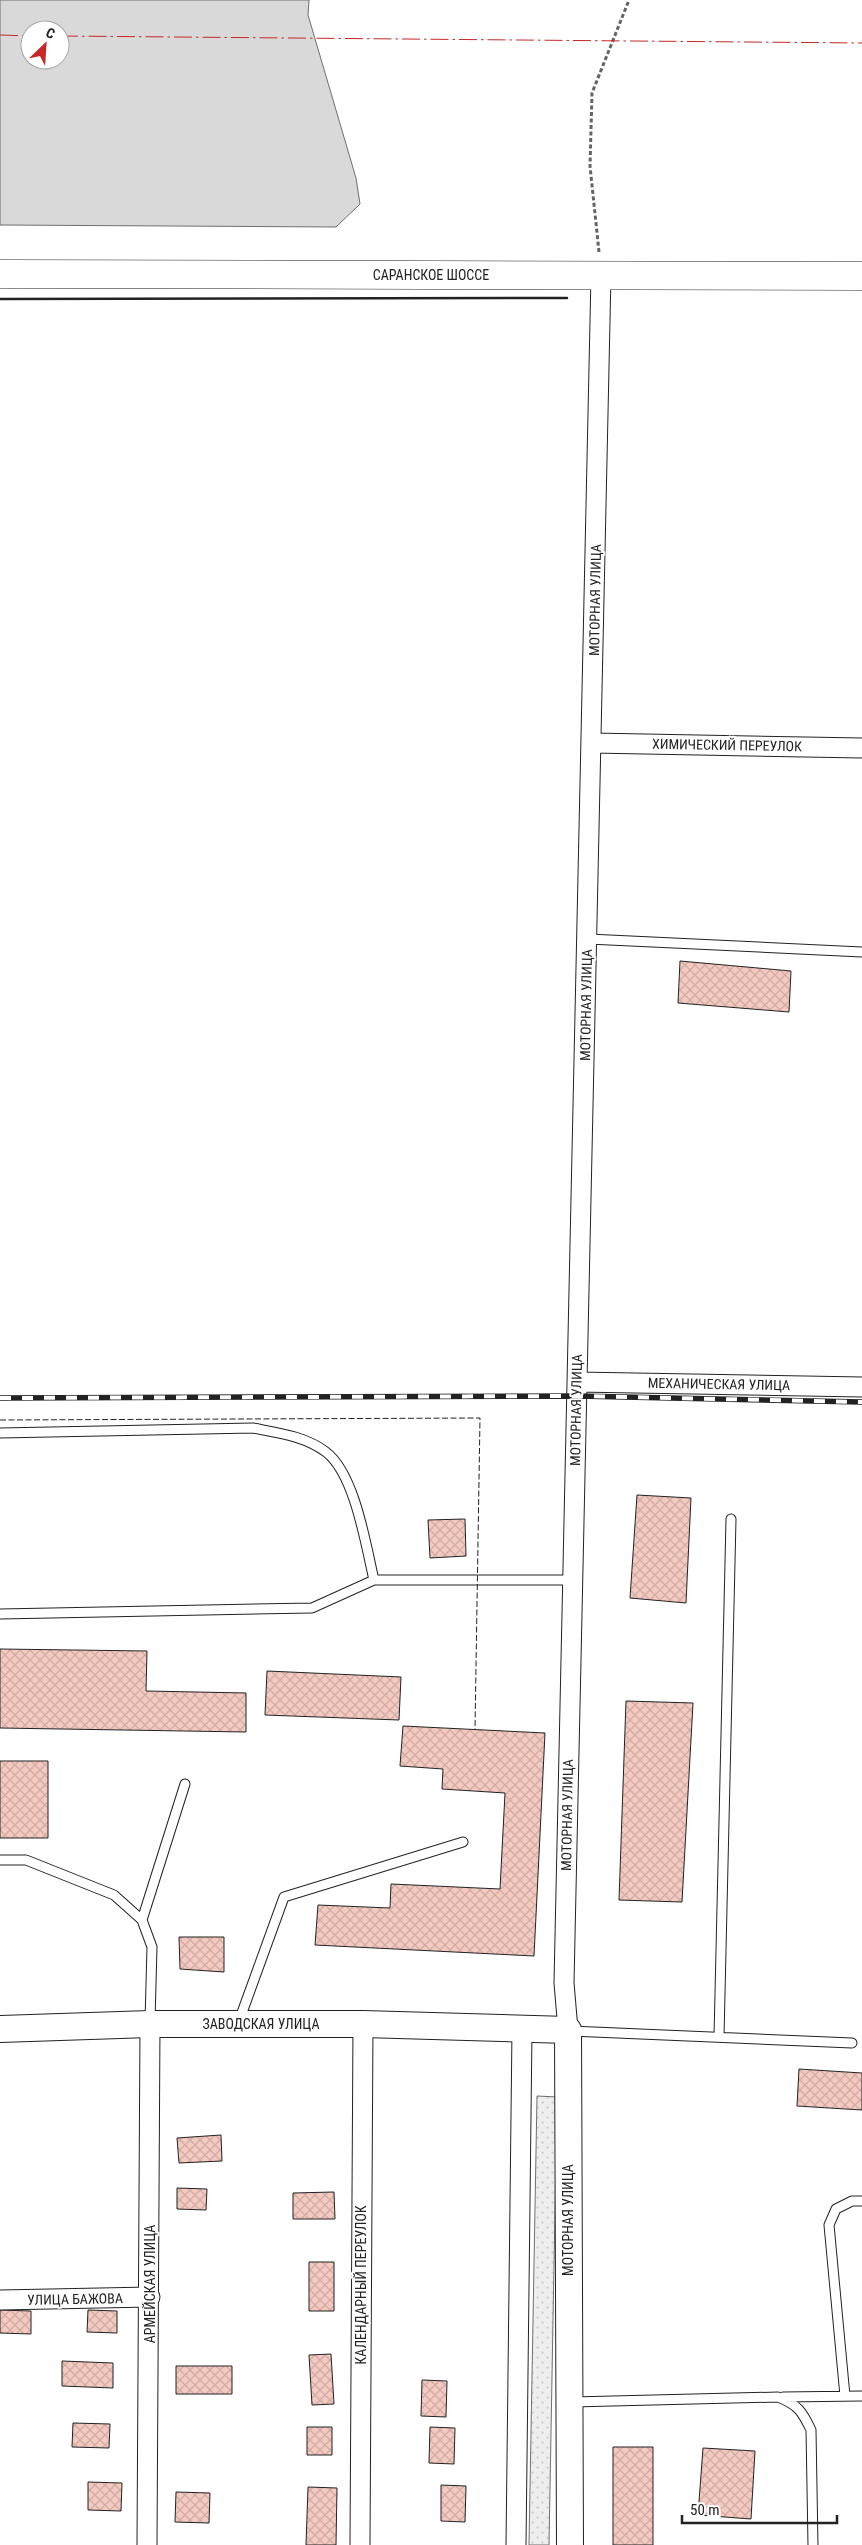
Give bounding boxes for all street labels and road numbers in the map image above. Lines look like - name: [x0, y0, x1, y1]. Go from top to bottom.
- street label: САРАНСКОЕ ШОССЕ: [373, 267, 489, 283]
- street label: МОТОРНАЯ УЛИЦА: [586, 544, 604, 656]
- street label: ХИМИЧЕСКИЙ ПЕРЕУЛОК: [652, 736, 802, 754]
- street label: МОТОРНАЯ УЛИЦА: [577, 949, 595, 1061]
- street label: МОТОРНАЯ УЛИЦА: [567, 1354, 585, 1466]
- street label: МЕХАНИЧЕСКАЯ УЛИЦА: [648, 1375, 790, 1393]
- street label: МОТОРНАЯ УЛИЦА: [558, 1759, 576, 1871]
- street label: ЗАВОДСКАЯ УЛИЦА: [203, 2016, 319, 2032]
- street label: МОТОРНАЯ УЛИЦА: [560, 2164, 576, 2276]
- street label: КАЛЕНДАРНЫЙ ПЕРЕУЛОК: [353, 2205, 369, 2365]
- street label: АРМЕЙСКАЯ УЛИЦА: [142, 2225, 158, 2343]
- street label: УЛИЦА БАЖОВА: [27, 2290, 123, 2308]

